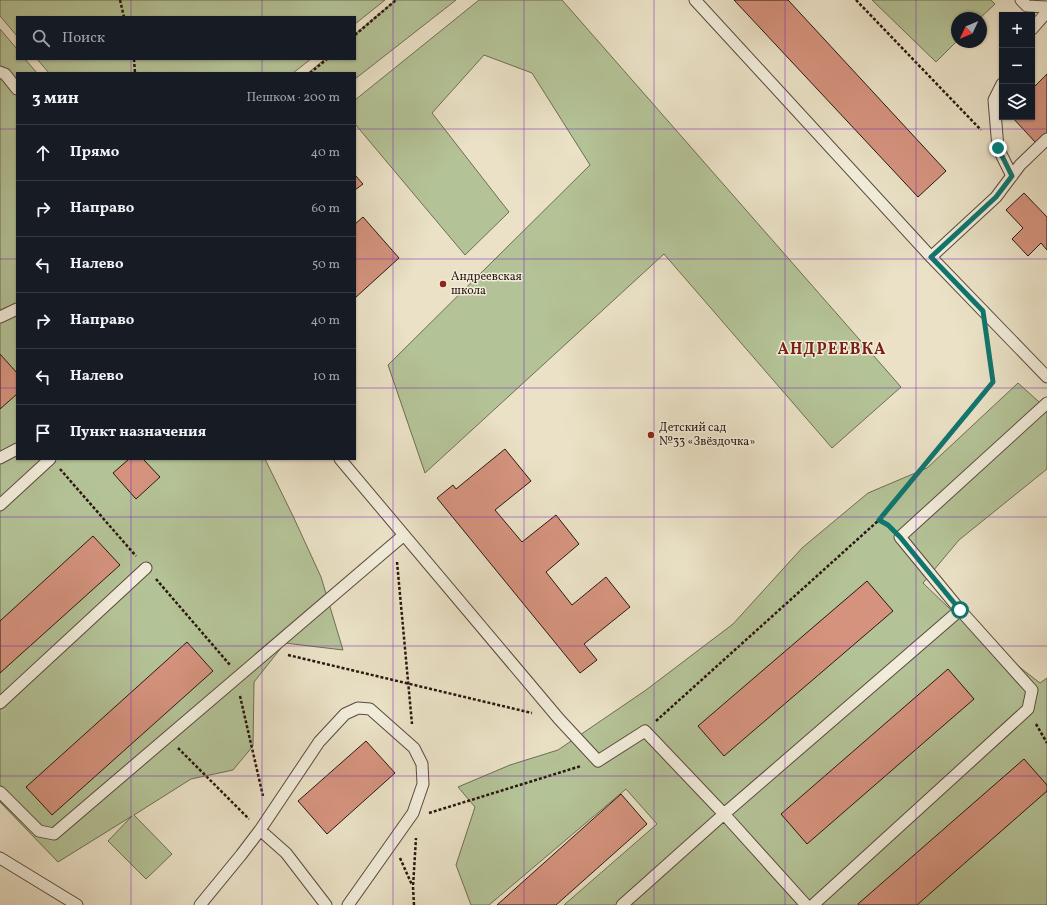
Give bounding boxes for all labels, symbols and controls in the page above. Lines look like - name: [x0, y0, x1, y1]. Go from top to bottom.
- north arrow: [951, 12, 987, 48]
- map controls: [999, 12, 1035, 120]
- button: +: [999, 12, 1035, 48]
- search box: [16, 16, 356, 60]
- icon: search: [30, 27, 52, 49]
- text: Поиск: [62, 28, 105, 49]
- button: −: [999, 48, 1035, 84]
- button: layers: [999, 84, 1035, 120]
- text: 3 мин: [32, 87, 79, 110]
- text: Пешком · 200 m: [246, 89, 340, 107]
- route end: [989, 139, 1007, 157]
- icon: ahead: [32, 142, 54, 164]
- text: Прямо: [70, 142, 119, 163]
- text: 40 m: [311, 144, 340, 162]
- icon: right: [32, 198, 54, 220]
- text: Направо: [70, 198, 134, 219]
- text: 60 m: [312, 200, 340, 218]
- icon: left: [32, 254, 54, 276]
- text: Налево: [70, 254, 124, 275]
- text: 50 m: [312, 256, 340, 274]
- place label: Андреевская школа: [451, 269, 522, 299]
- marker: Андреевская школа: [438, 279, 448, 289]
- icon: right: [32, 310, 54, 332]
- text: Направо: [70, 310, 134, 331]
- text: 40 m: [311, 312, 340, 330]
- district label: АНДРЕЕВКА: [778, 339, 886, 361]
- icon: left: [32, 366, 54, 388]
- text: Налево: [70, 366, 124, 387]
- text: 10 m: [313, 368, 340, 386]
- place label: Детский сад №33 «Звёздочка»: [659, 420, 756, 450]
- icon: arrive: [32, 422, 54, 444]
- text: Пункт назначения: [70, 422, 206, 443]
- marker: Детский сад №33 «Звёздочка»: [646, 430, 656, 440]
- route start: [951, 601, 969, 619]

